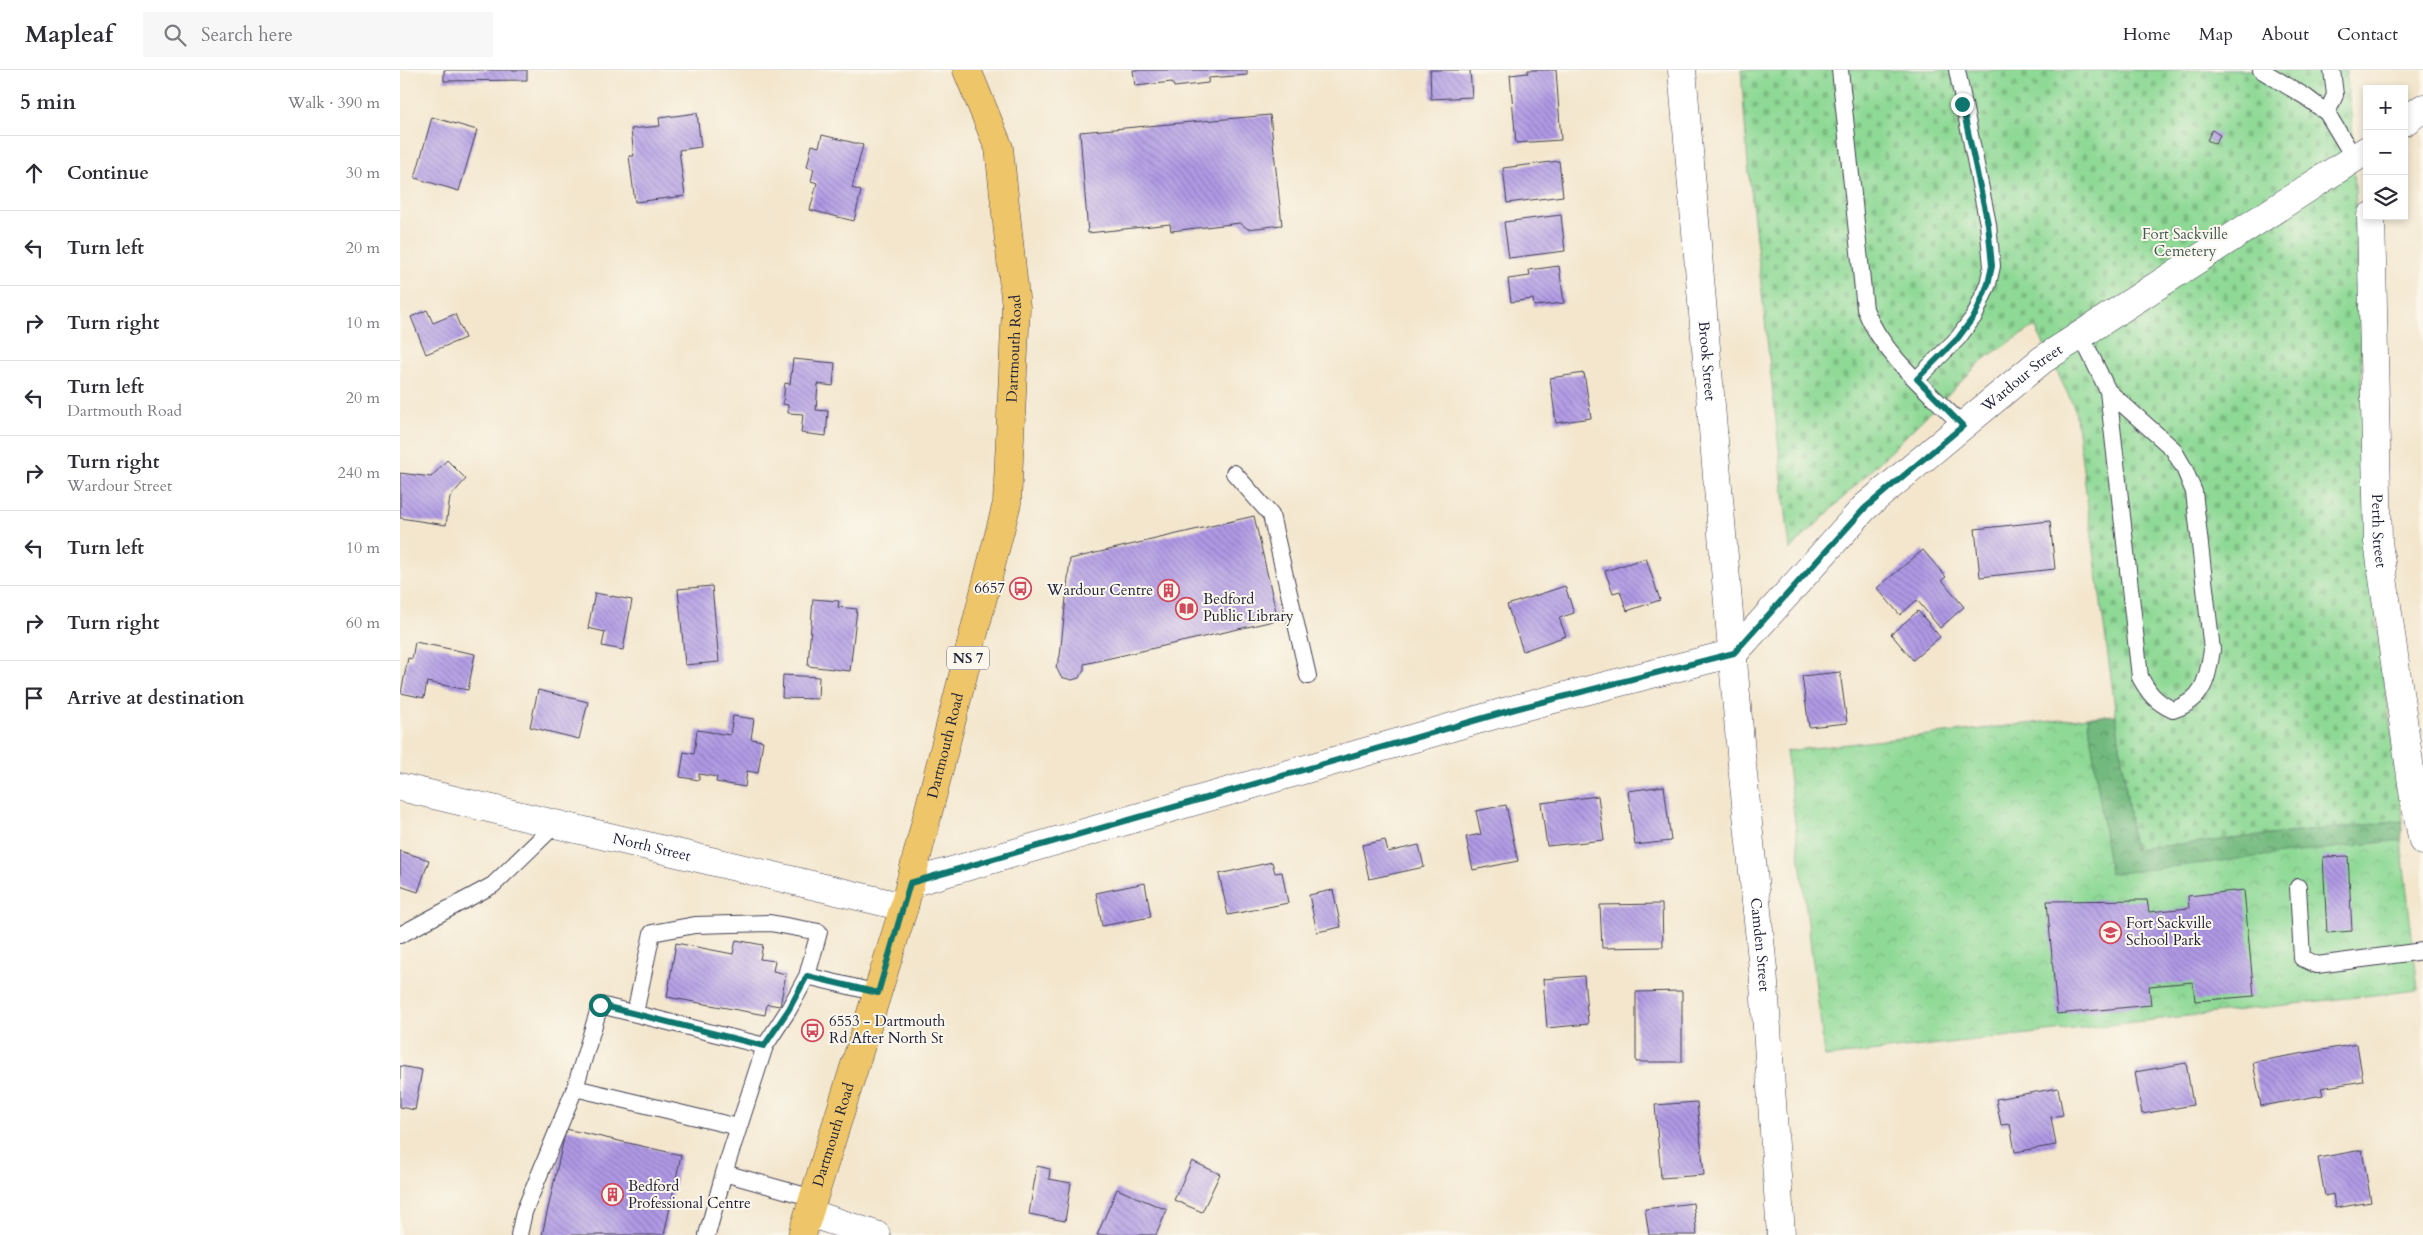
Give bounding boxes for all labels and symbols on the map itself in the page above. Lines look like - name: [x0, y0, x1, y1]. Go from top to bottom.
- route end: [1951, 93, 1974, 116]
- park label: Fort Sackville Cemetery: [2142, 224, 2228, 261]
- street label: Dartmouth Road: [1002, 294, 1026, 403]
- street label: Brook Street: [1694, 320, 1721, 402]
- street label: Wardour Street: [1976, 339, 2066, 417]
- street label: Perth Street: [2367, 494, 2392, 569]
- bus stop icon: 6657: [1009, 576, 1033, 600]
- place label: 6657: [974, 578, 1005, 598]
- building icon: Wardour Centre: [1157, 578, 1181, 602]
- place label: Wardour Centre: [1046, 580, 1153, 600]
- place label: Bedford Public Library: [1203, 589, 1294, 626]
- library icon: Bedford Public Library: [1175, 596, 1199, 620]
- road number: NS 7: [947, 646, 989, 670]
- street label: Dartmouth Road: [922, 691, 968, 800]
- street label: North Street: [611, 828, 693, 866]
- street label: Camden Street: [1746, 897, 1775, 992]
- place label: Fort Sackville School Park: [2126, 913, 2212, 950]
- school or university icon: Fort Sackville School Park: [2098, 920, 2122, 944]
- route start: [589, 994, 612, 1017]
- place label: 6553 - Dartmouth Rd After North St: [829, 1011, 946, 1048]
- bus stop icon: 6553 - Dartmouth Rd After North St: [801, 1018, 825, 1042]
- street label: Dartmouth Road: [808, 1080, 859, 1189]
- place label: Bedford Professional Centre: [628, 1176, 751, 1213]
- building icon: Bedford Professional Centre: [600, 1183, 624, 1207]

